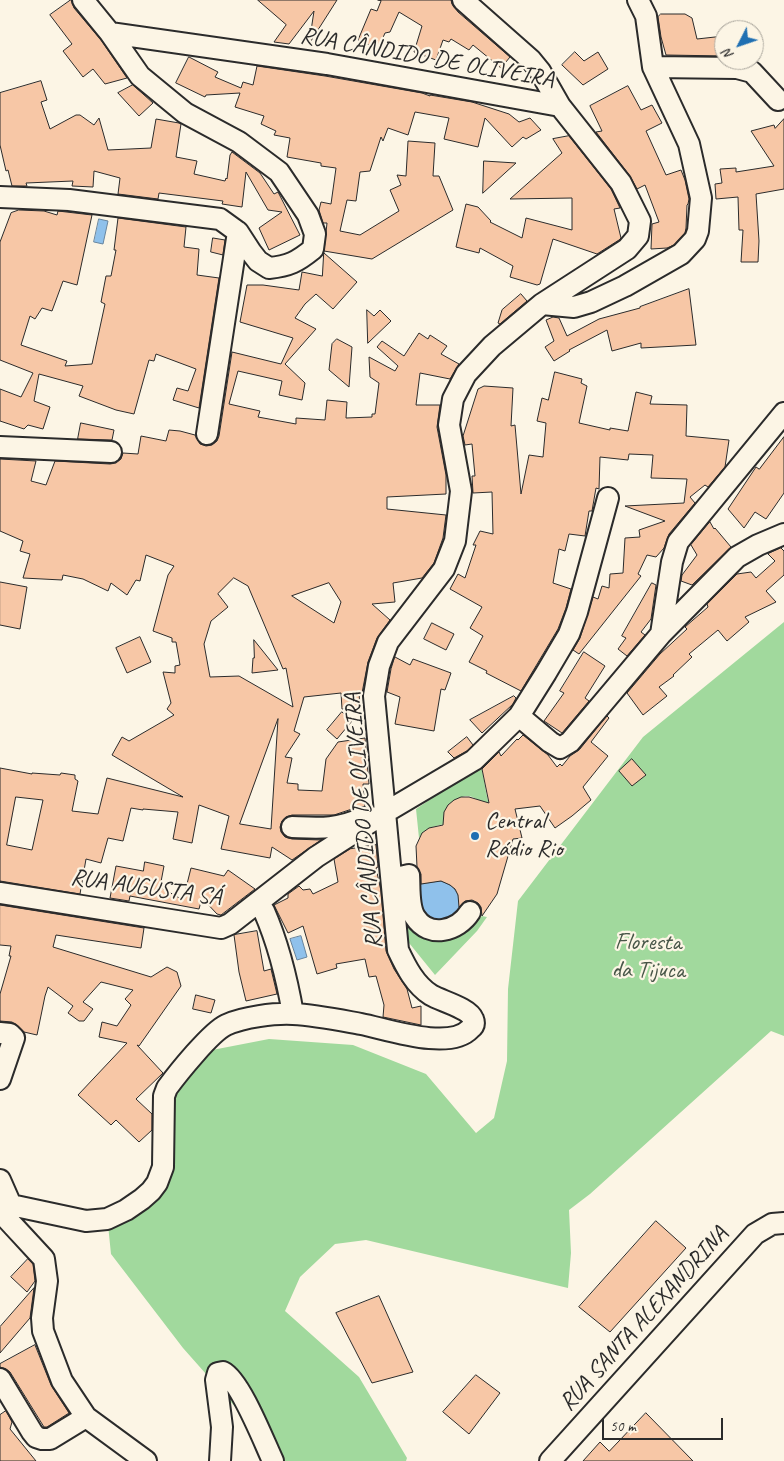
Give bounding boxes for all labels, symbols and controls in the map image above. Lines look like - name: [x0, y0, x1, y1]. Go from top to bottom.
- north arrow: [714, 20, 764, 70]
- street label: RUA CÂNDIDO DE OLIVEIRA: [298, 22, 556, 94]
- text: N: [719, 46, 737, 63]
- street label: RUA CÂNDIDO DE OLIVEIRA: [338, 692, 390, 950]
- place label: Central Rádio Rio: [485, 808, 562, 864]
- marker: Central Rádio Rio: [469, 830, 481, 842]
- street label: RUA AUGUSTA SÁ: [69, 863, 223, 913]
- park label: Floresta da Tijuca: [611, 929, 685, 985]
- street label: RUA SANTA ALEXANDRINA: [554, 1221, 734, 1417]
- scale bar: [604, 1408, 725, 1440]
- text: 50 m: [610, 1417, 636, 1436]

